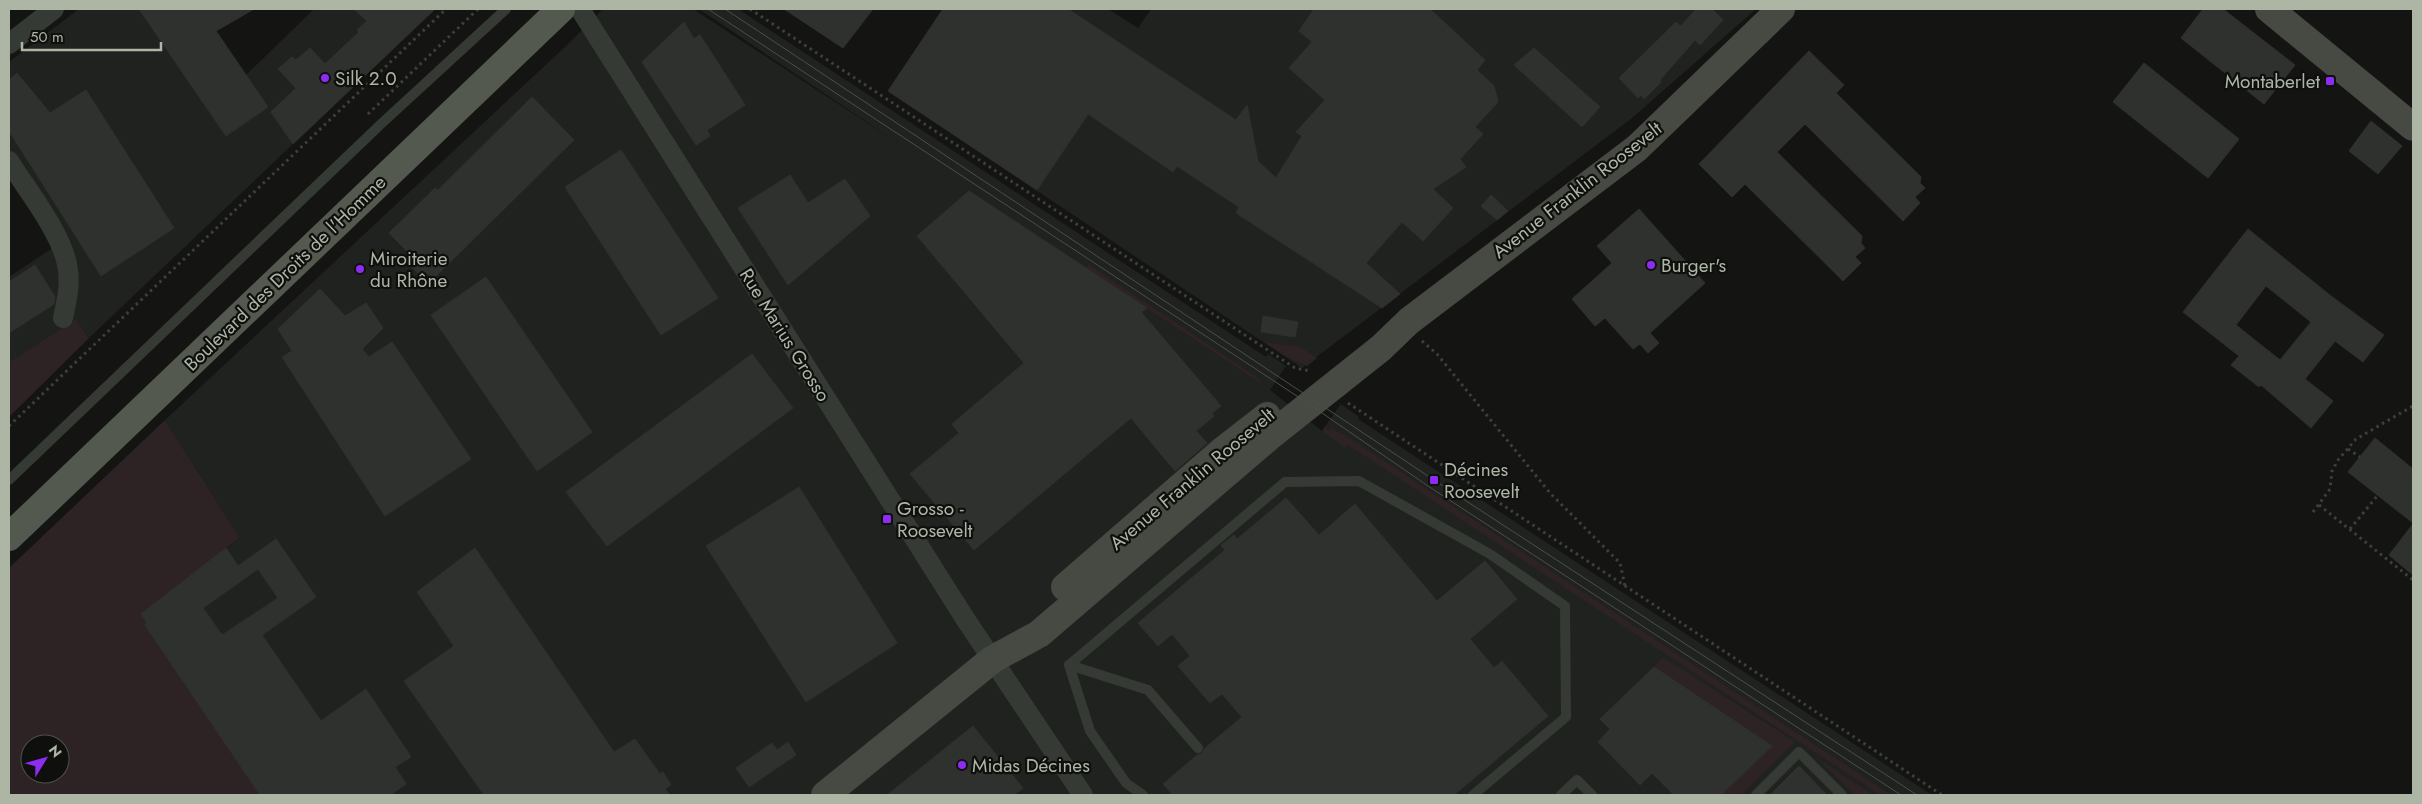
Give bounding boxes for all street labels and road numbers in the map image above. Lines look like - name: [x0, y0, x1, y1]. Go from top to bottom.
- street label: Avenue Franklin Roosevelt: [1487, 115, 1668, 265]
- street label: Boulevard des Droits de l'Homme: [178, 169, 392, 377]
- street label: Rue Marius Grosso: [733, 263, 837, 407]
- street label: Avenue Franklin Roosevelt: [1104, 401, 1281, 556]

